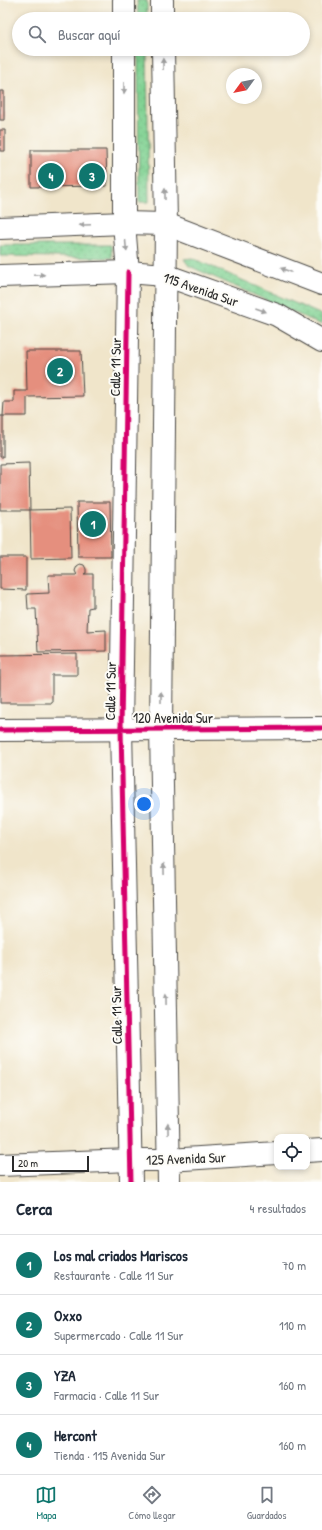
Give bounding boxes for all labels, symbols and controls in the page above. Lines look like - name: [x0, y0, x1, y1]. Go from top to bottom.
- search box: [12, 12, 310, 56]
- icon: search: [26, 23, 48, 45]
- text: Buscar aquí: [58, 24, 121, 45]
- one-way arrow: [160, 58, 167, 70]
- north arrow: [226, 68, 262, 104]
- one-way arrow: [121, 82, 127, 95]
- pin: 4: [38, 161, 64, 191]
- pin: 3: [79, 161, 105, 191]
- one-way arrow: [162, 187, 168, 200]
- one-way arrow: [79, 221, 91, 228]
- one-way arrow: [122, 240, 129, 252]
- street label: 115 Avenida Sur: [161, 267, 242, 311]
- one-way arrow: [279, 267, 291, 273]
- one-way arrow: [33, 272, 46, 278]
- one-way arrow: [255, 307, 267, 313]
- street label: Calle 11 Sur: [105, 337, 125, 397]
- pin: 2: [47, 356, 73, 386]
- pin: 1: [80, 509, 106, 539]
- street label: Calle 11 Sur: [100, 661, 120, 721]
- one-way arrow: [158, 691, 165, 703]
- street label: 120 Avenida Sur: [133, 708, 214, 727]
- your location: [134, 794, 154, 814]
- one-way arrow: [161, 862, 167, 875]
- street label: Calle 11 Sur: [106, 985, 126, 1045]
- one-way arrow: [163, 992, 169, 1005]
- one-way arrow: [165, 1123, 172, 1135]
- map controls: [274, 1134, 310, 1170]
- button: locate: [274, 1134, 310, 1170]
- street label: 125 Avenida Sur: [146, 1147, 227, 1169]
- scale bar: [12, 1154, 89, 1173]
- text: 20 m: [18, 1156, 38, 1170]
- text: Cerca: [16, 1197, 52, 1220]
- text: 4 resultados: [249, 1199, 306, 1217]
- text: Los mal criados Mariscos: [54, 1245, 188, 1266]
- text: 1: [27, 1256, 31, 1274]
- text: 70 m: [282, 1256, 306, 1274]
- text: Restaurante · Calle 11 Sur: [54, 1266, 174, 1284]
- text: Oxxo: [54, 1305, 82, 1326]
- text: 2: [26, 1316, 32, 1334]
- text: 110 m: [279, 1316, 306, 1334]
- text: Supermercado · Calle 11 Sur: [54, 1326, 184, 1344]
- text: YZA: [54, 1365, 76, 1386]
- text: 3: [26, 1376, 32, 1394]
- text: 160 m: [278, 1376, 306, 1394]
- text: Farmacia · Calle 11 Sur: [54, 1386, 159, 1404]
- text: Hercont: [54, 1425, 97, 1446]
- text: 4: [27, 1436, 31, 1454]
- text: 160 m: [278, 1436, 306, 1454]
- text: Tienda · 115 Avenida Sur: [54, 1446, 166, 1464]
- tab: Mapa: [35, 1484, 57, 1522]
- tab: Cómo llegar: [128, 1484, 176, 1522]
- tab: Guardados: [247, 1484, 287, 1522]

